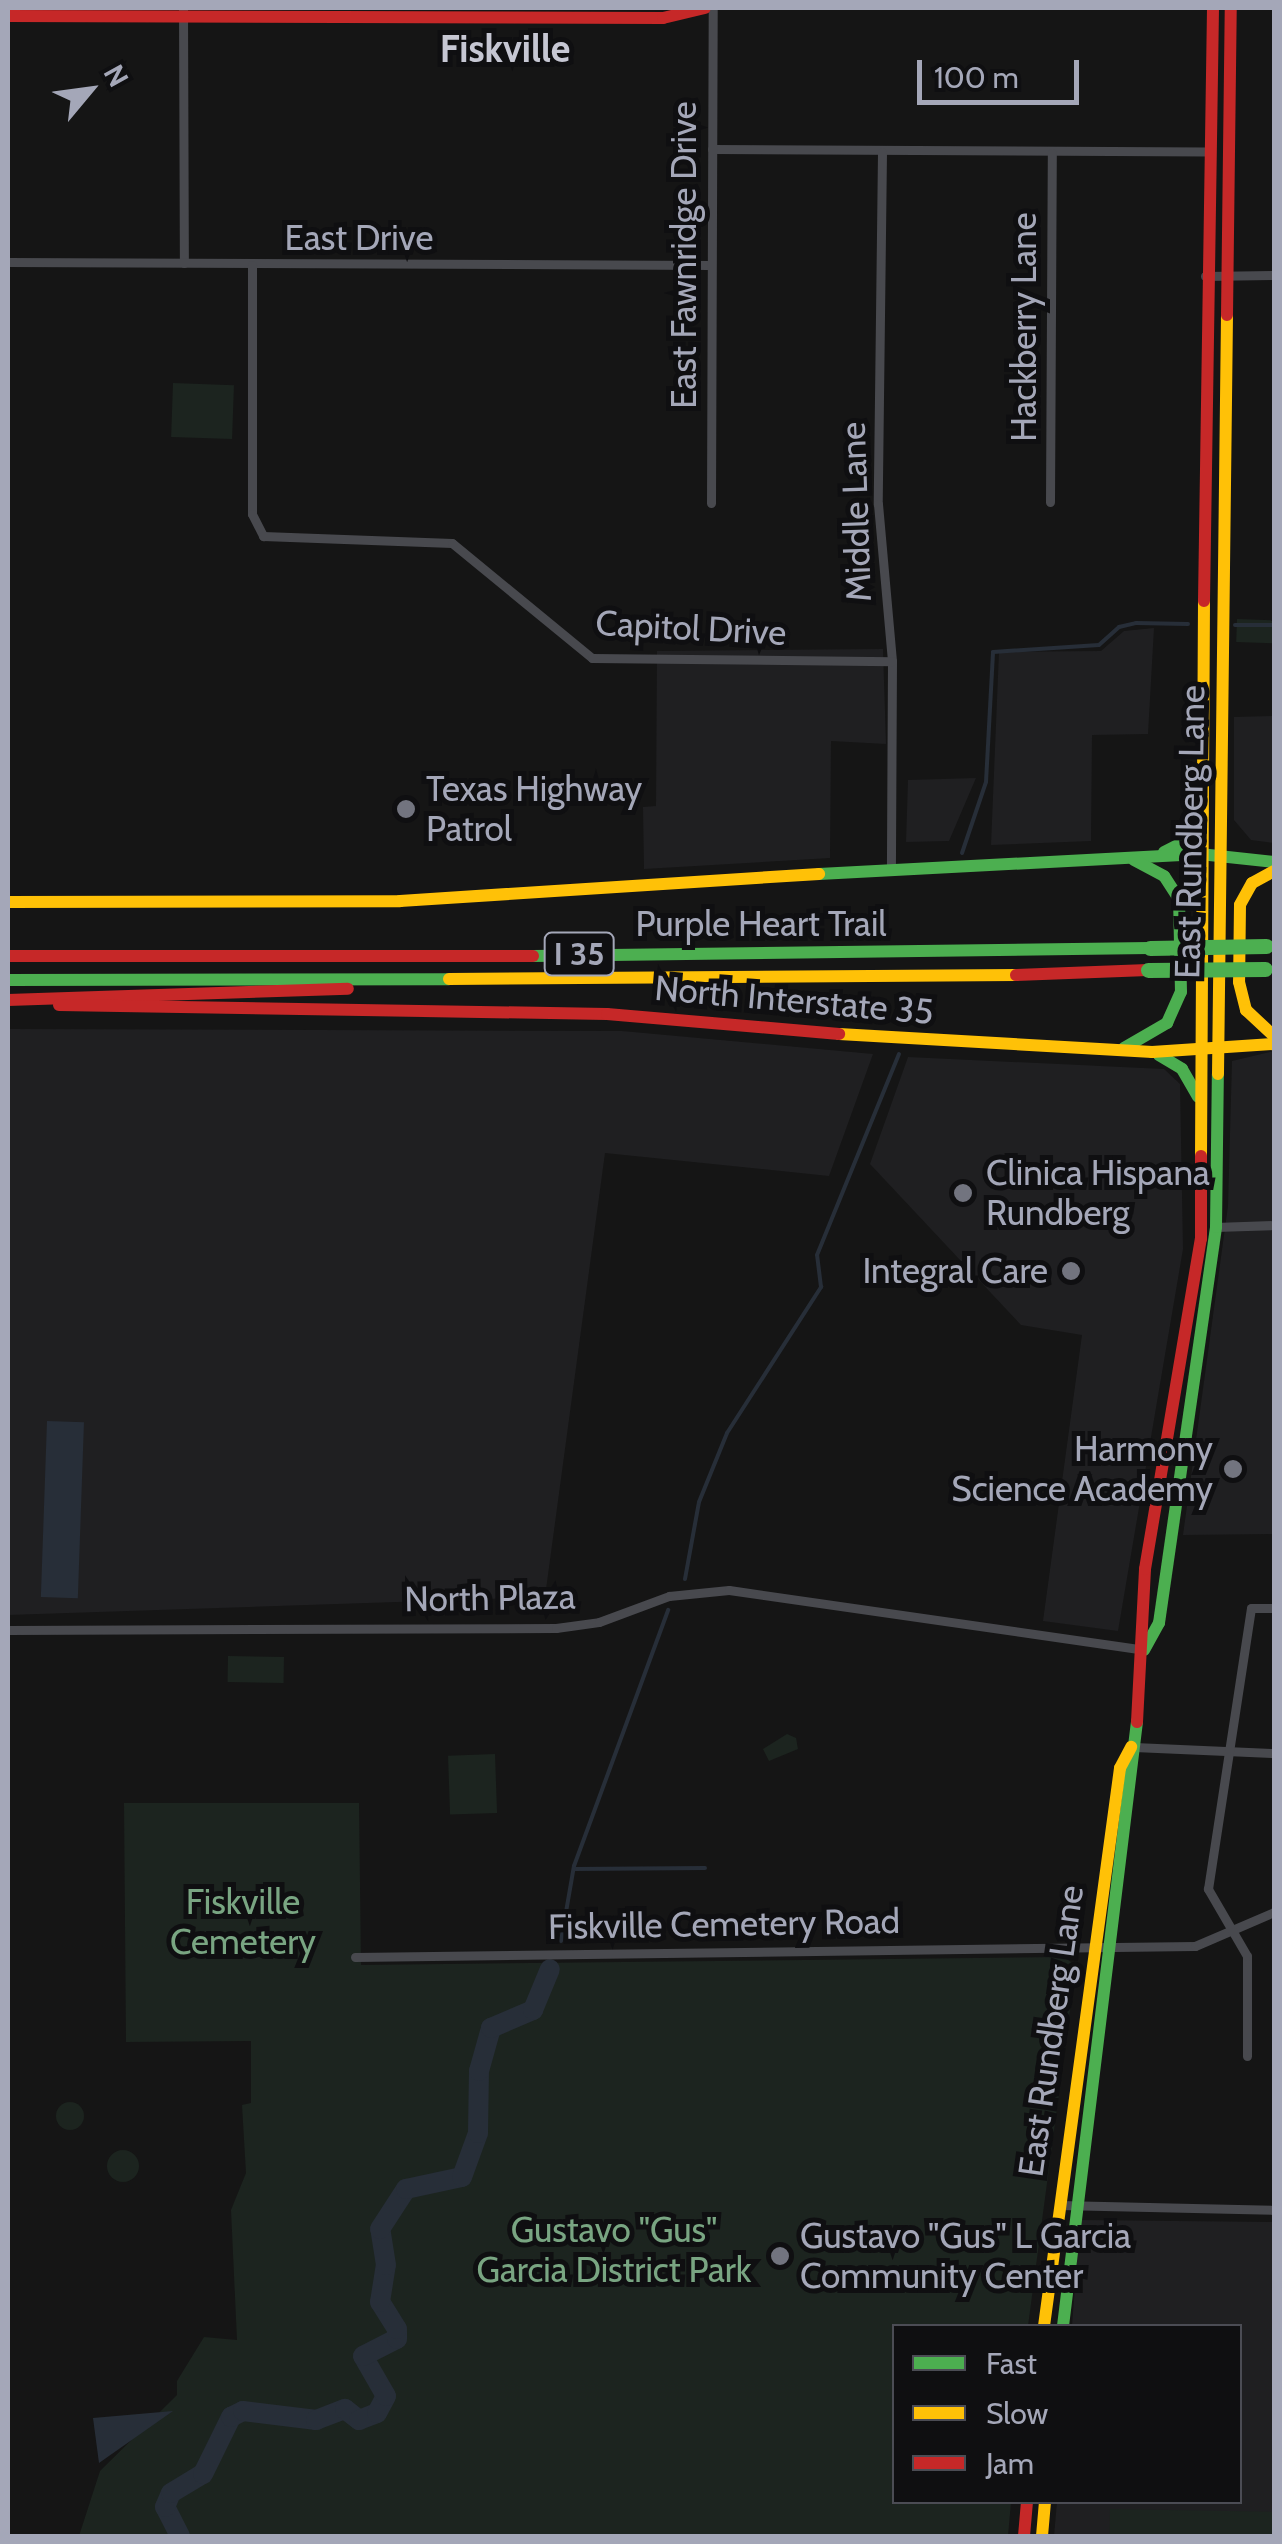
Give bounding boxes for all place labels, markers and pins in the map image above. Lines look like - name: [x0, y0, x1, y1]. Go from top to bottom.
- place label: Texas Highway Patrol: [426, 768, 642, 850]
- marker: Texas Highway Patrol: [395, 798, 417, 820]
- place label: Clinica Hispana Rundberg: [986, 1152, 1210, 1234]
- marker: Clinica Hispana Rundberg: [950, 1180, 976, 1206]
- place label: Integral Care: [862, 1250, 1048, 1292]
- marker: Integral Care: [1058, 1258, 1084, 1284]
- place label: Harmony Science Academy: [951, 1428, 1213, 1510]
- marker: Harmony Science Academy: [1222, 1458, 1244, 1480]
- place label: Gustavo "Gus" L Garcia Community Center: [800, 2215, 1131, 2297]
- marker: Gustavo "Gus" L Garcia Community Center: [769, 2245, 791, 2267]

